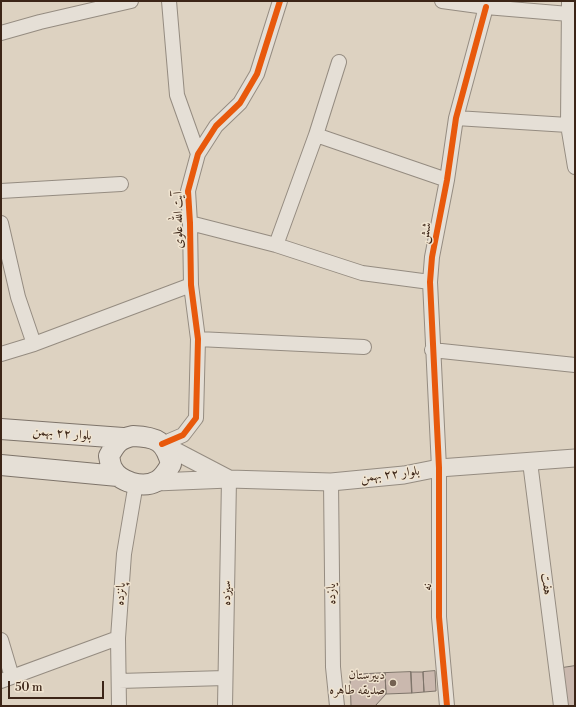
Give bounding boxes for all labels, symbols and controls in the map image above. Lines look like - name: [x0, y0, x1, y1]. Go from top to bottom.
- street label: آیت الله علوی: [171, 191, 187, 249]
- street label: شش: [416, 221, 436, 245]
- street label: بلوار ۲۲ بهمن: [32, 424, 92, 444]
- street label: بلوار ۲۲ بهمن: [360, 464, 420, 486]
- street label: هفت: [537, 572, 555, 596]
- street label: سیزده: [219, 580, 235, 606]
- street label: پانزده: [112, 582, 130, 606]
- street label: یازده: [324, 583, 340, 605]
- street label: نه: [420, 583, 436, 591]
- place label: دبیرستان صدیقه طاهره: [329, 668, 385, 699]
- scale bar: [10, 673, 106, 699]
- marker: دبیرستان صدیقه طاهره: [388, 678, 398, 688]
- text: 50 m: [15, 680, 43, 695]

